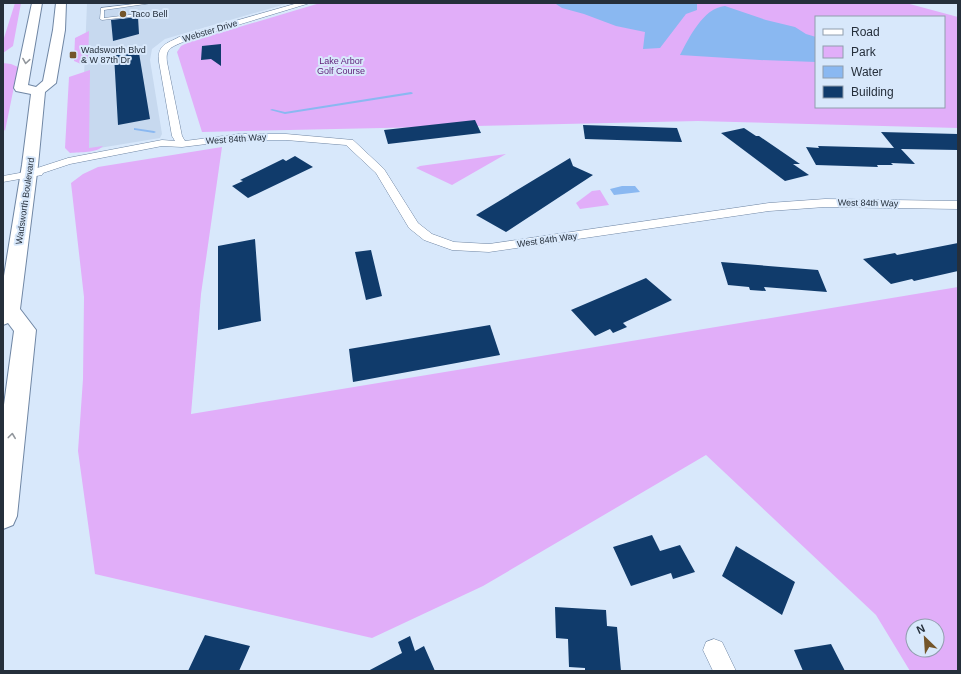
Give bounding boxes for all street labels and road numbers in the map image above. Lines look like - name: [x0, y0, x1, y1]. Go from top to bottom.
- street label: Webster Drive: [181, 18, 239, 44]
- street label: West 84th Way: [205, 132, 267, 146]
- street label: Wadsworth Boulevard: [14, 157, 36, 245]
- street label: West 84th Way: [838, 197, 899, 209]
- street label: West 84th Way: [516, 231, 578, 249]

